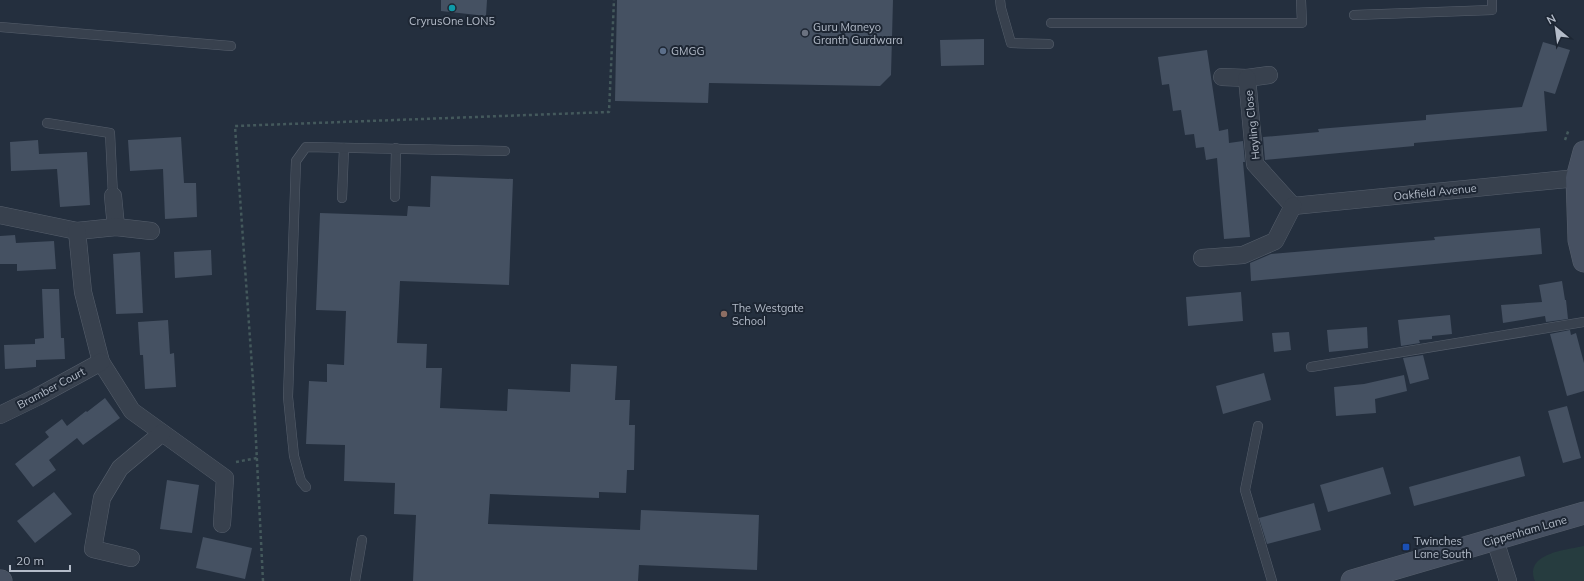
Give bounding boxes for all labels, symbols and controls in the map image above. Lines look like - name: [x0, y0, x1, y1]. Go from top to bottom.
- marker: CryrusOne LON5: [447, 3, 457, 13]
- north arrow: [1536, 8, 1576, 48]
- text: N: [1544, 11, 1558, 27]
- place label: CryrusOne LON5: [409, 14, 495, 28]
- place label: Guru Maneyo Granth Gurdwara: [813, 20, 903, 47]
- marker: Guru Maneyo Granth Gurdwara: [800, 28, 810, 38]
- place label: GMGG: [671, 44, 705, 58]
- marker: GMGG: [658, 46, 668, 56]
- street label: Hayling Close: [1241, 90, 1263, 160]
- street label: Oakfield Avenue: [1393, 181, 1477, 203]
- place label: The Westgate School: [732, 301, 804, 328]
- marker: The Westgate School: [719, 309, 729, 319]
- street label: Bramber Court: [15, 364, 88, 412]
- street label: Cippenham Lane: [1482, 512, 1568, 550]
- place label: Twinches Lane South: [1414, 534, 1472, 561]
- marker: Twinches Lane South: [1401, 542, 1411, 552]
- scale bar: [10, 547, 70, 573]
- text: 20 m: [16, 553, 44, 568]

